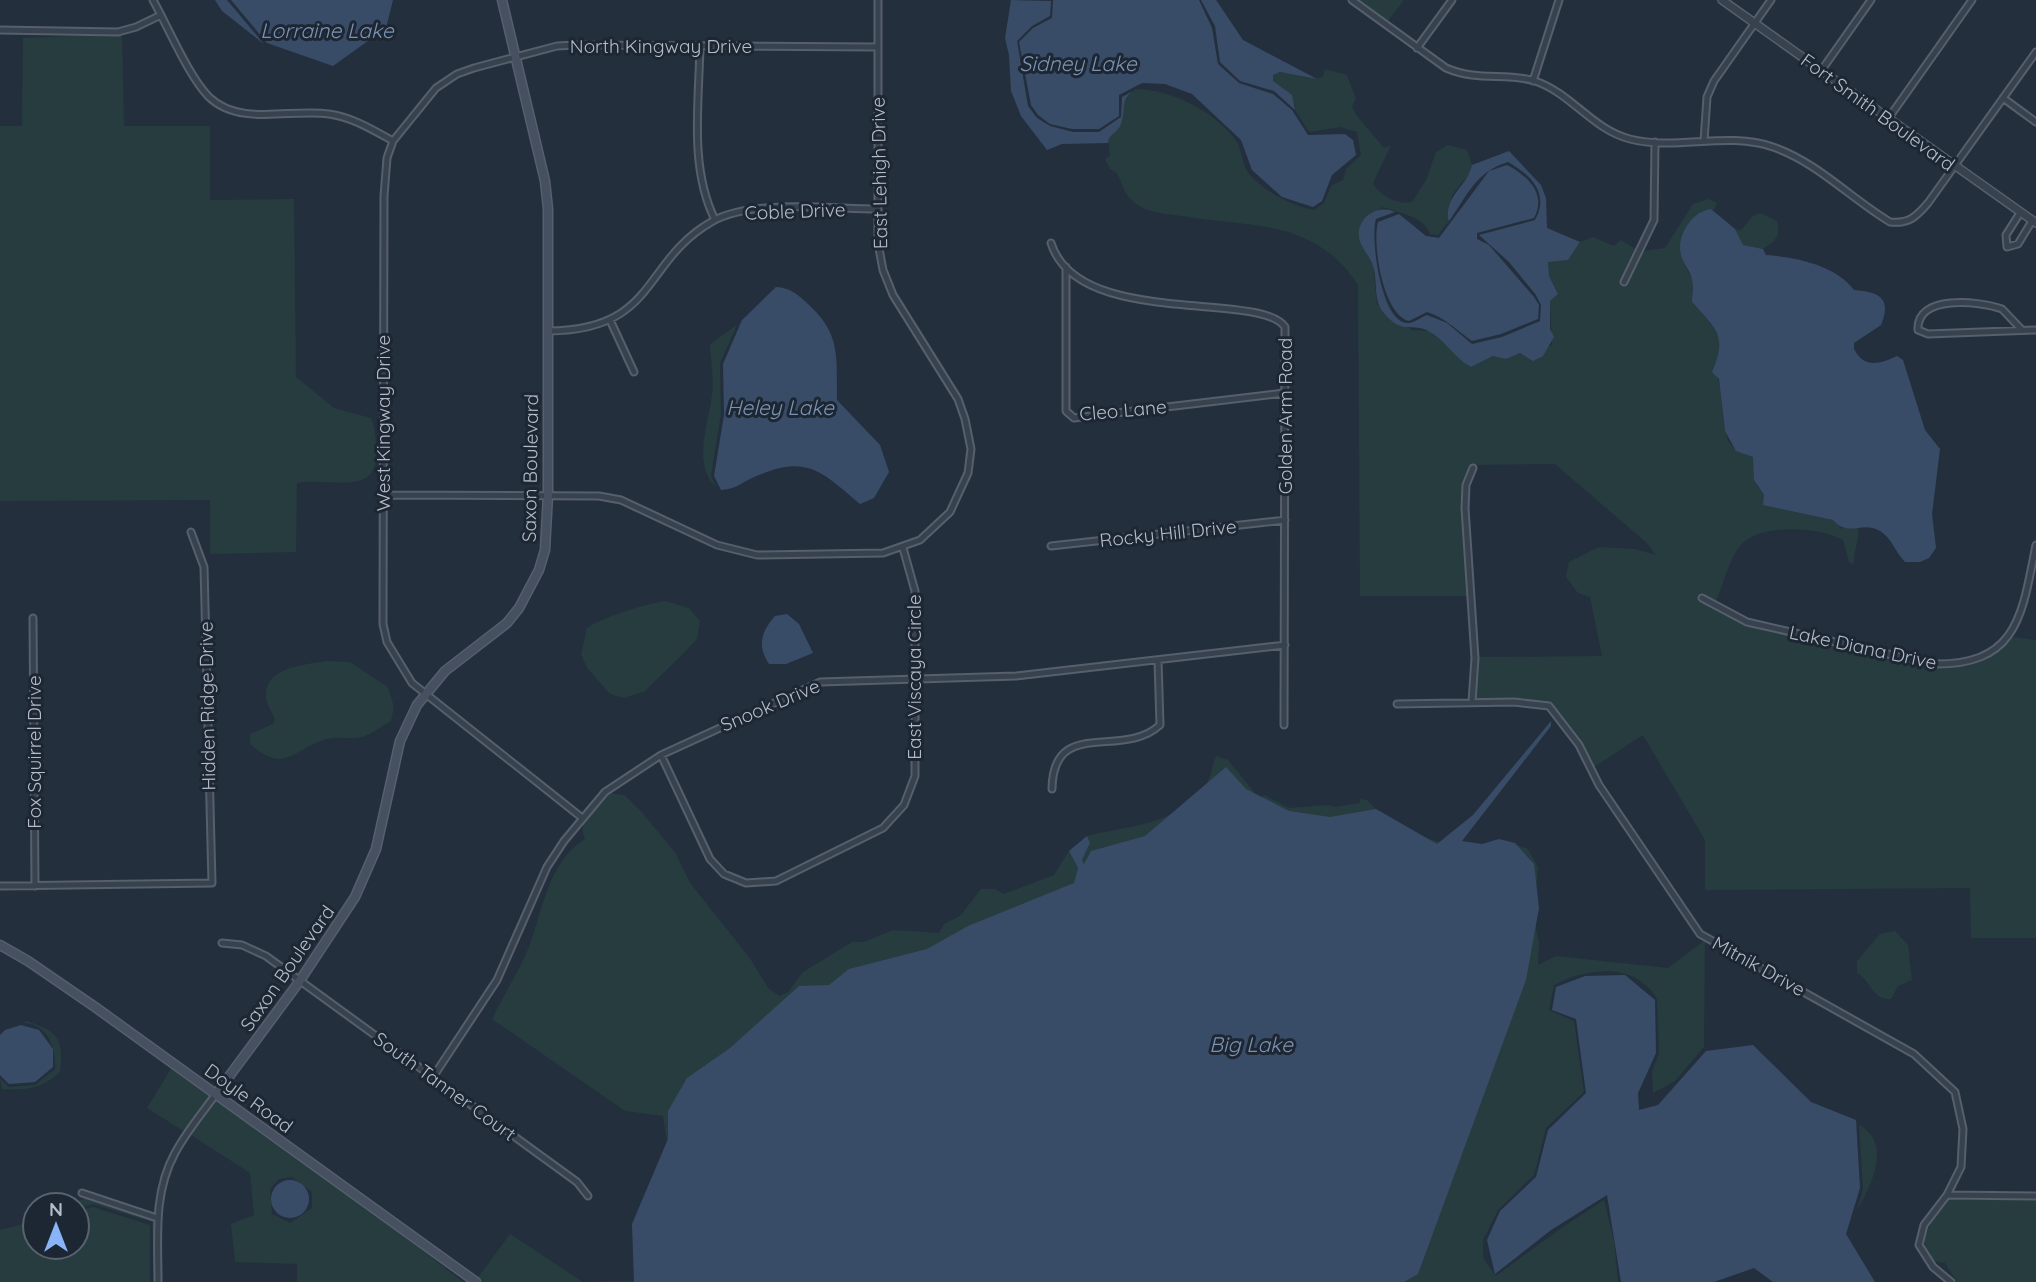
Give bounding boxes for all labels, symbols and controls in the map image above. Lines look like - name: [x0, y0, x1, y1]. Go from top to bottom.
- water label: Lorraine Lake: [260, 17, 395, 43]
- street label: North Kingway Drive: [570, 34, 752, 58]
- street label: Fort Smith Boulevard: [1796, 48, 1960, 176]
- water label: Sidney Lake: [1019, 50, 1138, 76]
- street label: East Lehigh Drive: [866, 97, 892, 249]
- street label: Coble Drive: [744, 197, 846, 225]
- street label: West Kingway Drive: [371, 335, 395, 511]
- street label: Golden Arm Road: [1273, 338, 1297, 494]
- street label: Saxon Boulevard: [517, 394, 543, 542]
- water label: Heley Lake: [726, 394, 835, 420]
- street label: Cleo Lane: [1078, 394, 1168, 426]
- street label: Rocky Hill Drive: [1098, 514, 1238, 552]
- street label: East Viscaya Circle: [902, 594, 926, 760]
- street label: Lake Diana Drive: [1787, 620, 1939, 674]
- street label: Hidden Ridge Drive: [194, 621, 220, 791]
- street label: Snook Drive: [717, 673, 823, 737]
- street label: Fox Squirrel Drive: [22, 675, 46, 829]
- street label: Saxon Boulevard: [235, 900, 339, 1036]
- street label: Mitnik Drive: [1708, 931, 1810, 1001]
- street label: South Tanner Court: [369, 1026, 521, 1146]
- water label: Big Lake: [1209, 1031, 1294, 1057]
- street label: Doyle Road: [200, 1058, 298, 1138]
- north arrow: [21, 1191, 91, 1261]
- text: N: [49, 1197, 63, 1221]

